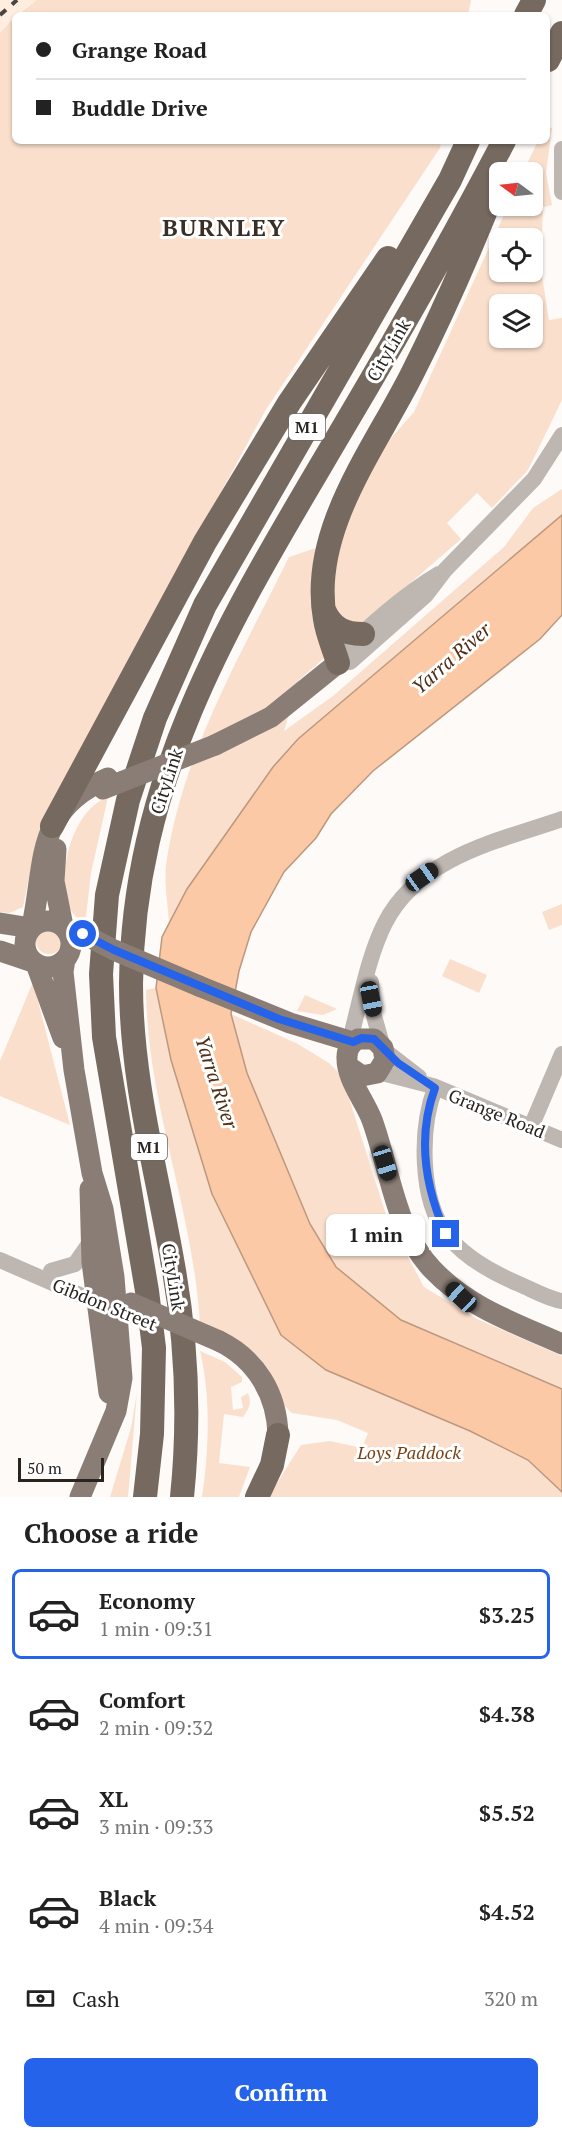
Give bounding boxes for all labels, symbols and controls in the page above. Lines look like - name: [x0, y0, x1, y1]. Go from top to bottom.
- text: Grange Road: [72, 35, 207, 64]
- text: Buddle Drive: [72, 93, 208, 122]
- north arrow: [489, 162, 543, 216]
- map controls: [489, 162, 543, 348]
- district label: BURNLEY: [162, 211, 286, 243]
- button: locate: [489, 228, 543, 282]
- button: layers: [489, 294, 543, 348]
- street label: CityLink: [361, 314, 416, 385]
- road number: M1: [289, 414, 325, 440]
- water label: Yarra River: [406, 615, 497, 700]
- street label: CityLink: [144, 744, 188, 817]
- car: [402, 859, 442, 895]
- route start: [69, 920, 96, 947]
- car: [359, 980, 383, 1018]
- water label: Yarra River: [189, 1032, 245, 1133]
- street label: Grange Road: [445, 1083, 549, 1143]
- road number: M1: [131, 1134, 167, 1160]
- car: [371, 1143, 399, 1183]
- callout: 1 min: [326, 1213, 425, 1255]
- route end: [432, 1220, 459, 1247]
- text: 1 min: [348, 1221, 403, 1248]
- street label: CityLink: [157, 1242, 191, 1313]
- street label: Gibdon Street: [49, 1272, 161, 1336]
- car: [442, 1278, 480, 1316]
- park label: Loys Paddock: [356, 1440, 461, 1464]
- scale bar: [18, 1455, 104, 1482]
- text: 50 m: [27, 1457, 62, 1479]
- text: Choose a ride: [24, 1515, 199, 1551]
- text: Economy: [99, 1586, 195, 1615]
- icon: car: [27, 1587, 81, 1641]
- text: $3.25: [479, 1600, 535, 1629]
- text: 1 min · 09:31: [99, 1615, 213, 1642]
- text: Comfort: [99, 1685, 185, 1714]
- icon: car: [27, 1686, 81, 1740]
- text: $4.38: [479, 1699, 535, 1728]
- text: 2 min · 09:32: [99, 1714, 213, 1741]
- text: XL: [99, 1784, 128, 1813]
- icon: car: [27, 1785, 81, 1839]
- text: $5.52: [479, 1798, 535, 1827]
- text: 3 min · 09:33: [99, 1813, 213, 1840]
- text: Black: [99, 1883, 156, 1912]
- icon: car: [27, 1884, 81, 1938]
- text: $4.52: [479, 1897, 535, 1926]
- text: 4 min · 09:34: [99, 1912, 213, 1939]
- icon: cash: [24, 1982, 57, 2015]
- text: Cash: [72, 1984, 120, 2013]
- text: 320 m: [484, 1985, 538, 2012]
- button: Confirm: [24, 2058, 538, 2127]

